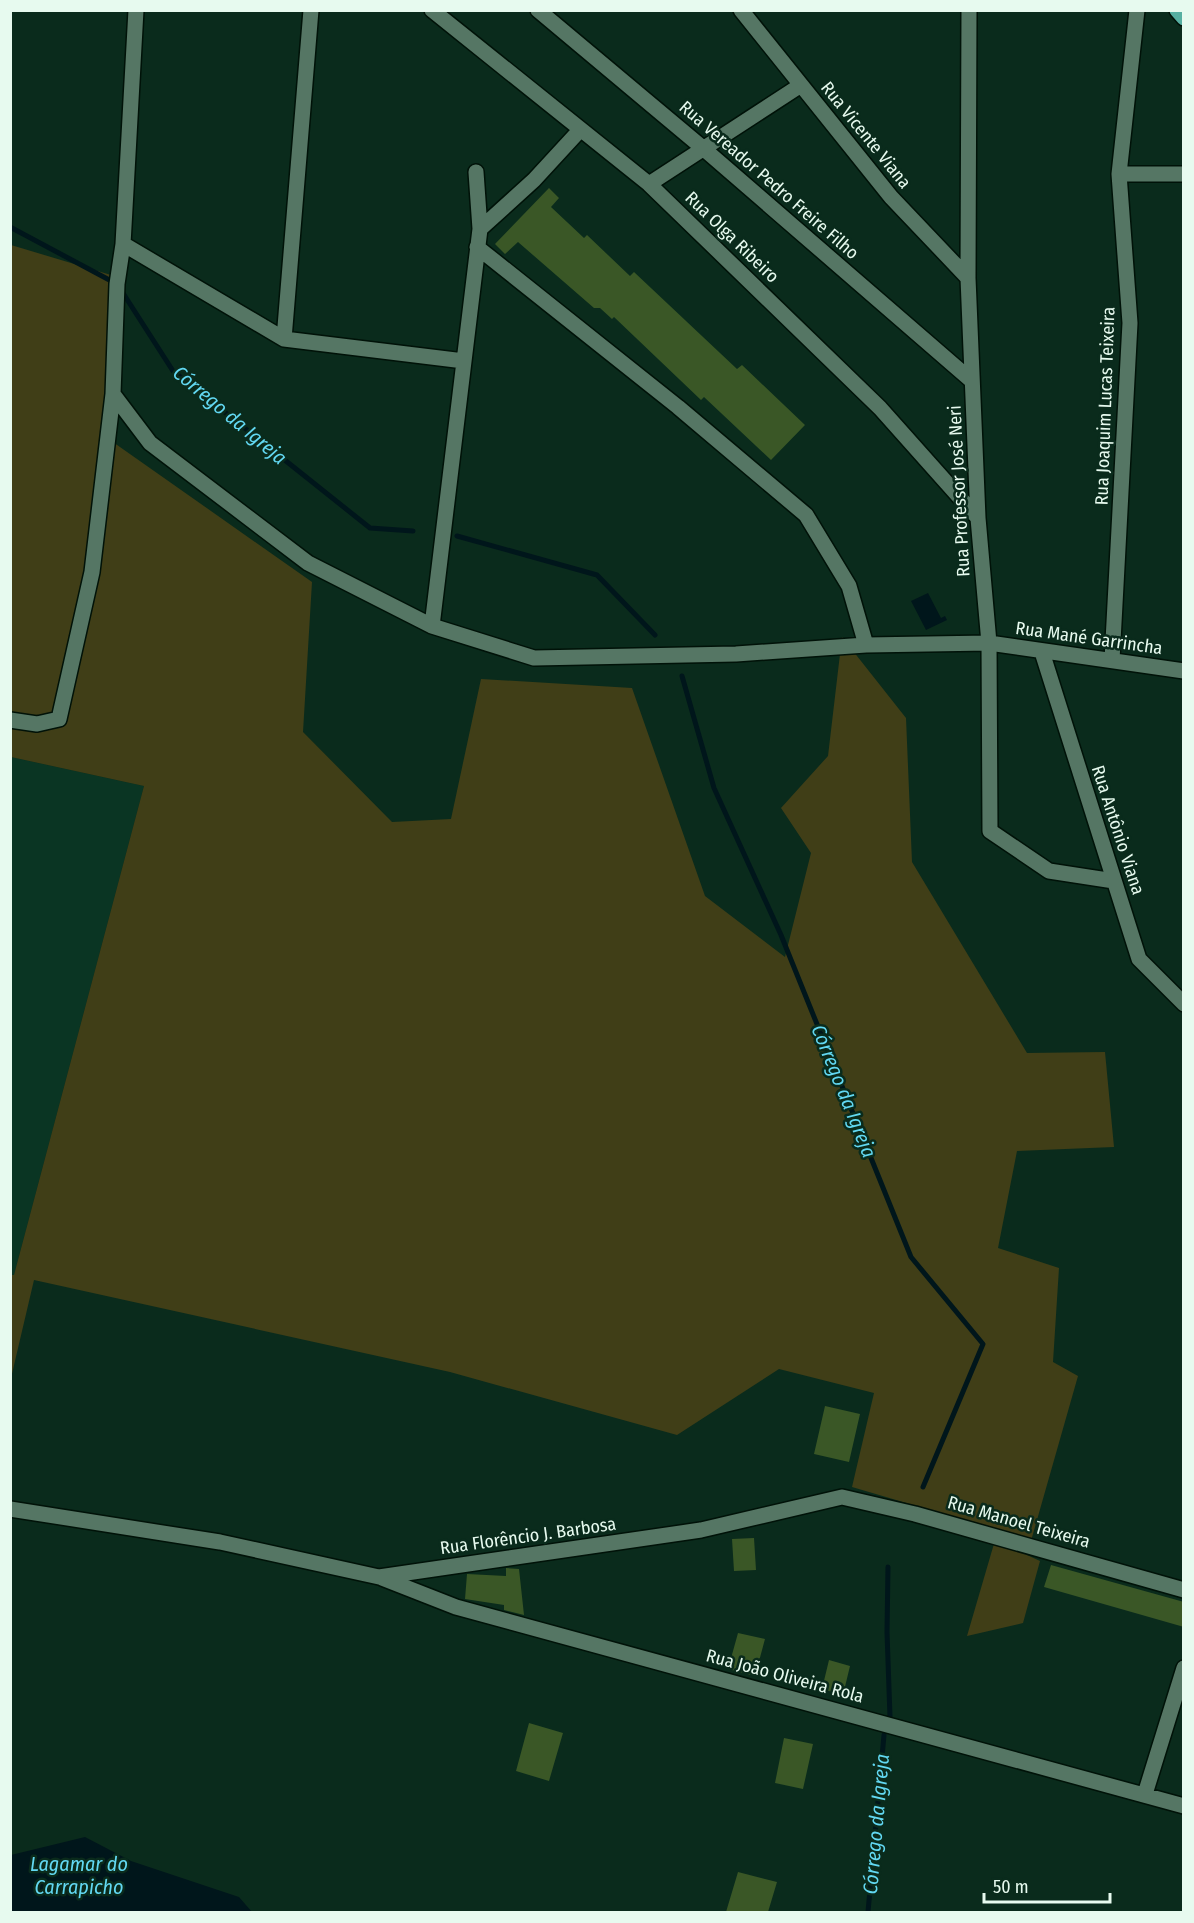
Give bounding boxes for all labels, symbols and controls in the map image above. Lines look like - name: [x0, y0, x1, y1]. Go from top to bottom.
- street label: Rua Vicente Viana: [816, 77, 916, 193]
- street label: Rua Vereador Pedro Freire Filho: [675, 96, 863, 264]
- street label: Rua Olga Ribeiro: [680, 187, 784, 287]
- street label: Rua Joaquim Lucas Teixeira: [1091, 306, 1119, 506]
- water label: Córrego da Igreja: [168, 360, 292, 470]
- street label: Rua Professor José Neri: [944, 405, 974, 577]
- street label: Rua Mané Garrincha: [1014, 617, 1164, 659]
- street label: Rua Antônio Viana: [1087, 762, 1149, 898]
- water label: Córrego da Igreja: [806, 1021, 882, 1161]
- street label: Rua Manoel Teixeira: [945, 1491, 1093, 1553]
- street label: Rua Florêncio J. Barbosa: [439, 1513, 618, 1559]
- street label: Rua João Oliveira Rola: [704, 1644, 866, 1708]
- water label: Córrego da Igreja: [858, 1753, 894, 1895]
- water label: Lagamar do Carrapicho: [30, 1852, 128, 1899]
- scale bar: [984, 1866, 1110, 1904]
- text: 50 m: [993, 1876, 1029, 1898]

